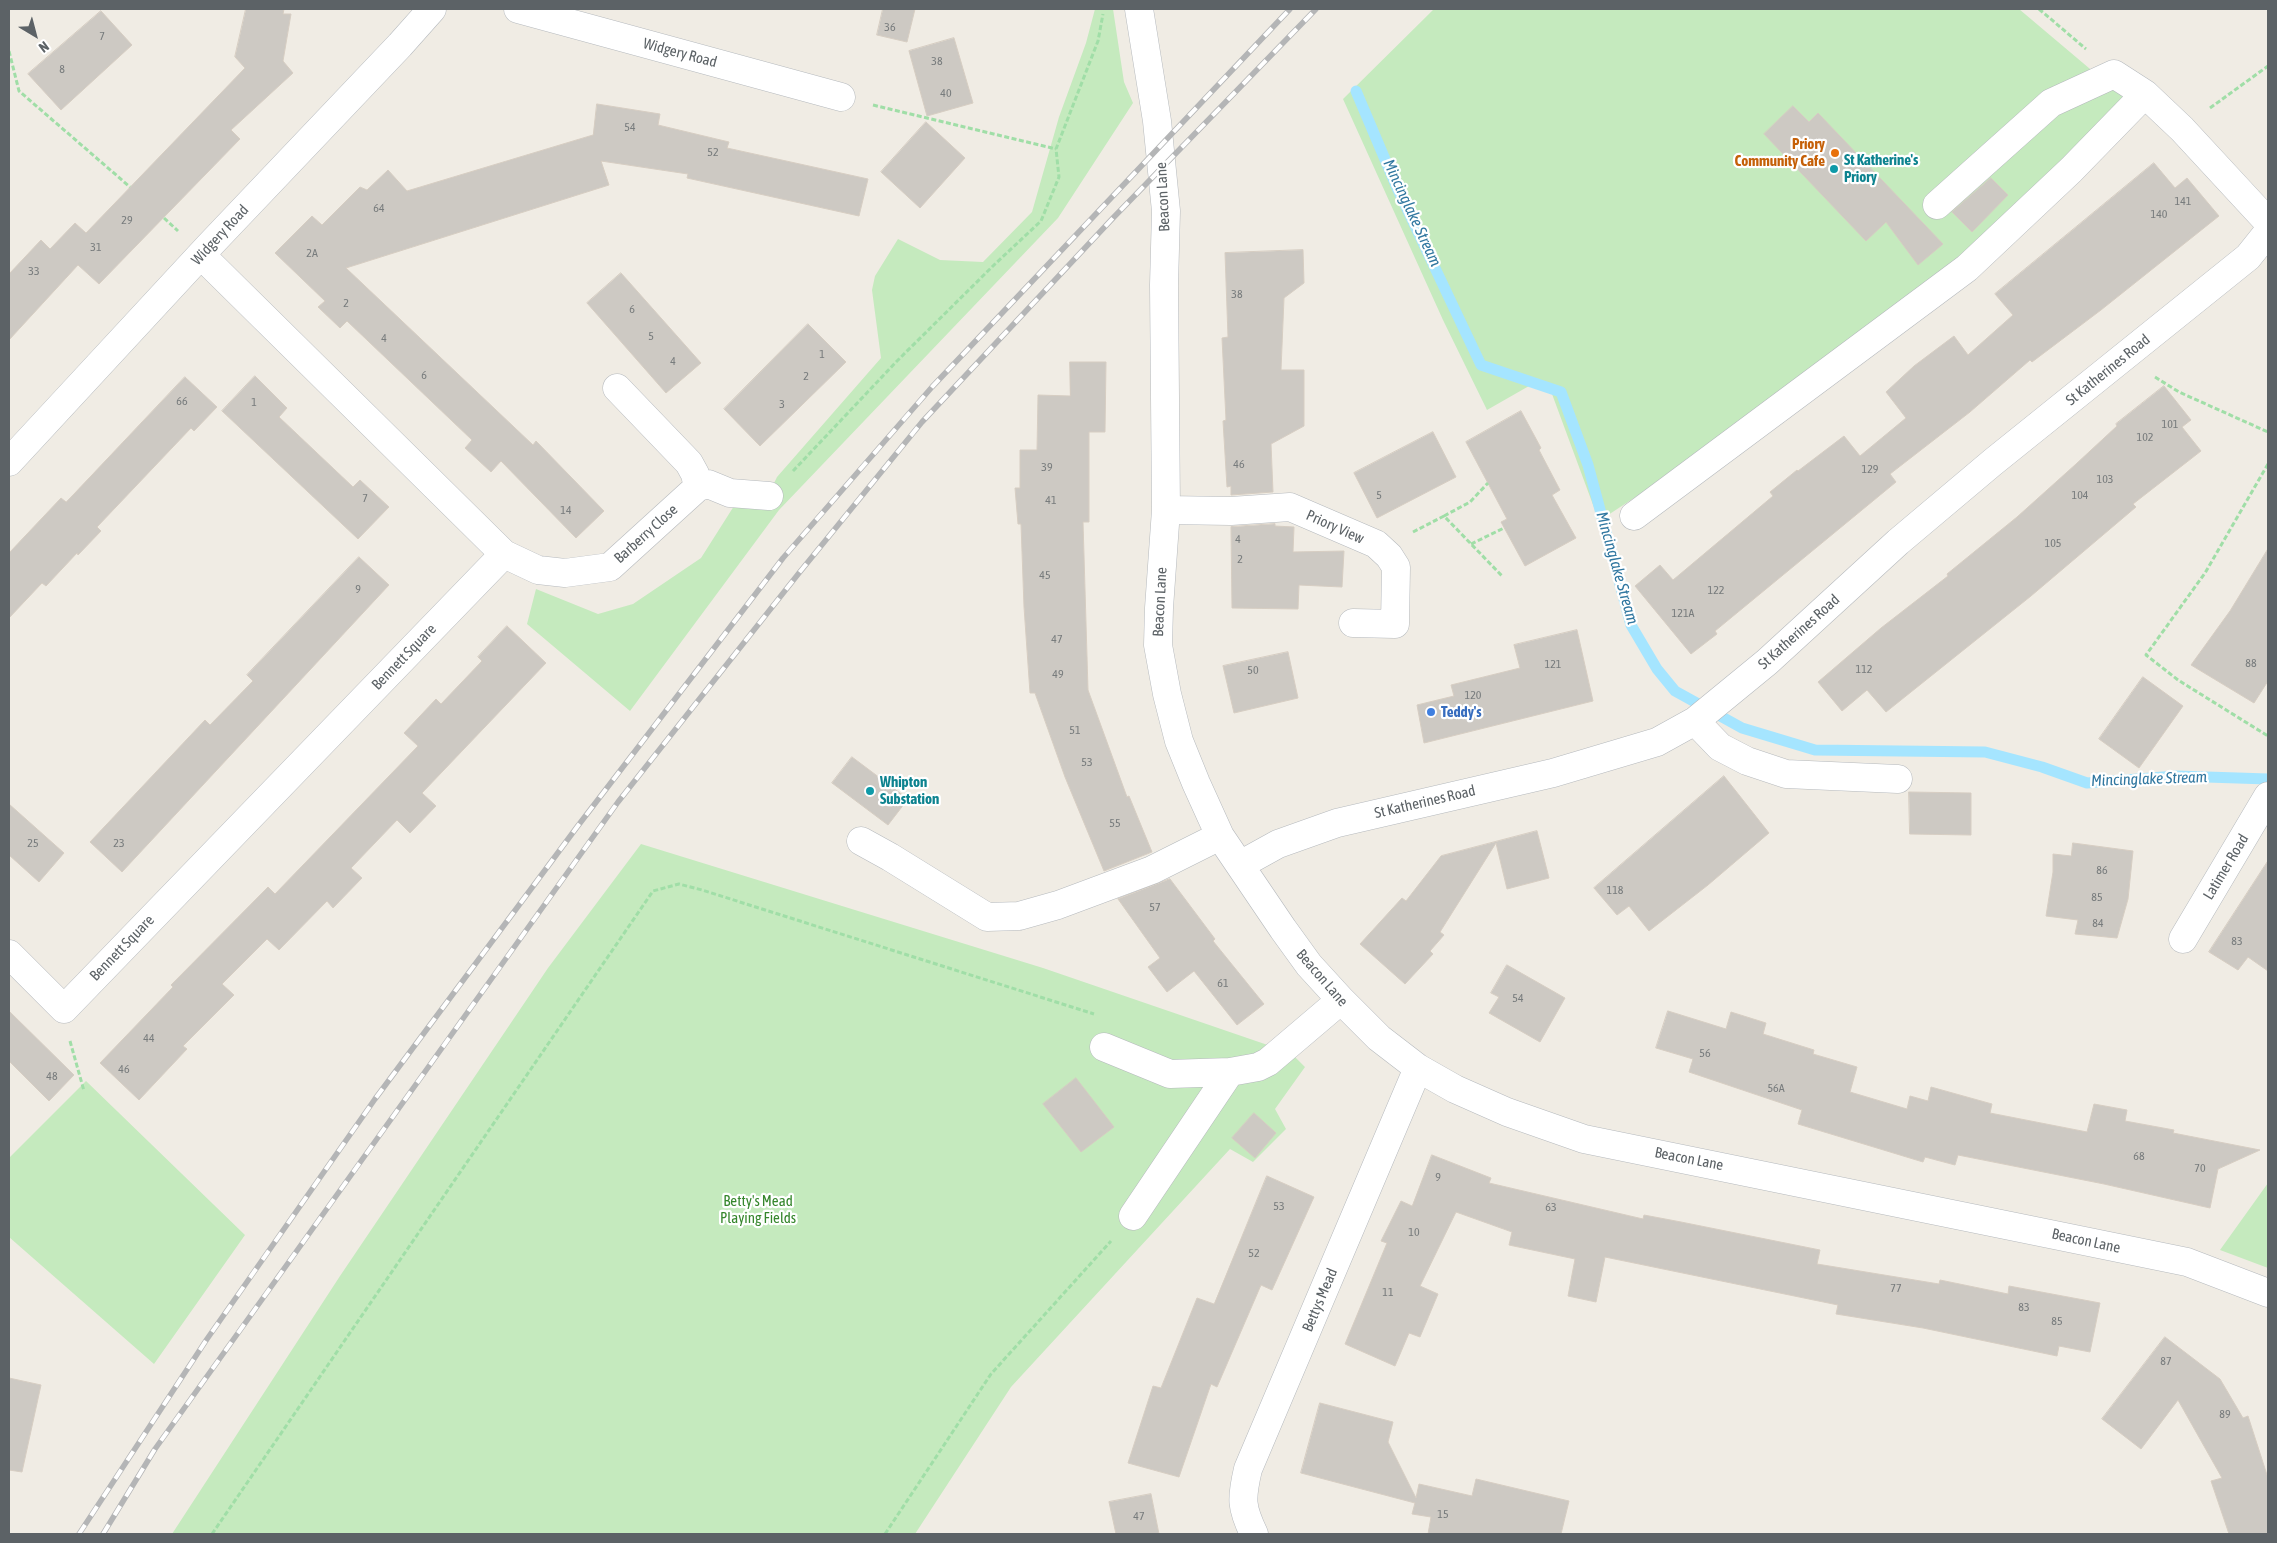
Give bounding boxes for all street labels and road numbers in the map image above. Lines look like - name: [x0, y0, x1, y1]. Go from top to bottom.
- street label: Widgery Road: [641, 35, 719, 71]
- street label: Beacon Lane: [1152, 162, 1174, 232]
- street label: Widgery Road: [188, 201, 252, 269]
- street label: St Katherines Road: [2062, 331, 2154, 409]
- street label: Barberry Close: [611, 501, 681, 567]
- street label: Priory View: [1303, 506, 1367, 548]
- street label: Beacon Lane: [1149, 567, 1171, 637]
- street label: St Katherines Road: [1755, 591, 1843, 673]
- street label: Bennett Square: [368, 620, 440, 694]
- street label: St Katherines Road: [1373, 782, 1477, 822]
- street label: Latimer Road: [2199, 831, 2253, 903]
- street label: Bennett Square: [86, 911, 158, 985]
- street label: Beacon Lane: [1292, 946, 1352, 1010]
- street label: Beacon Lane: [1653, 1144, 1725, 1174]
- street label: Beacon Lane: [2050, 1225, 2122, 1257]
- street label: Bettys Mead: [1299, 1266, 1341, 1334]

